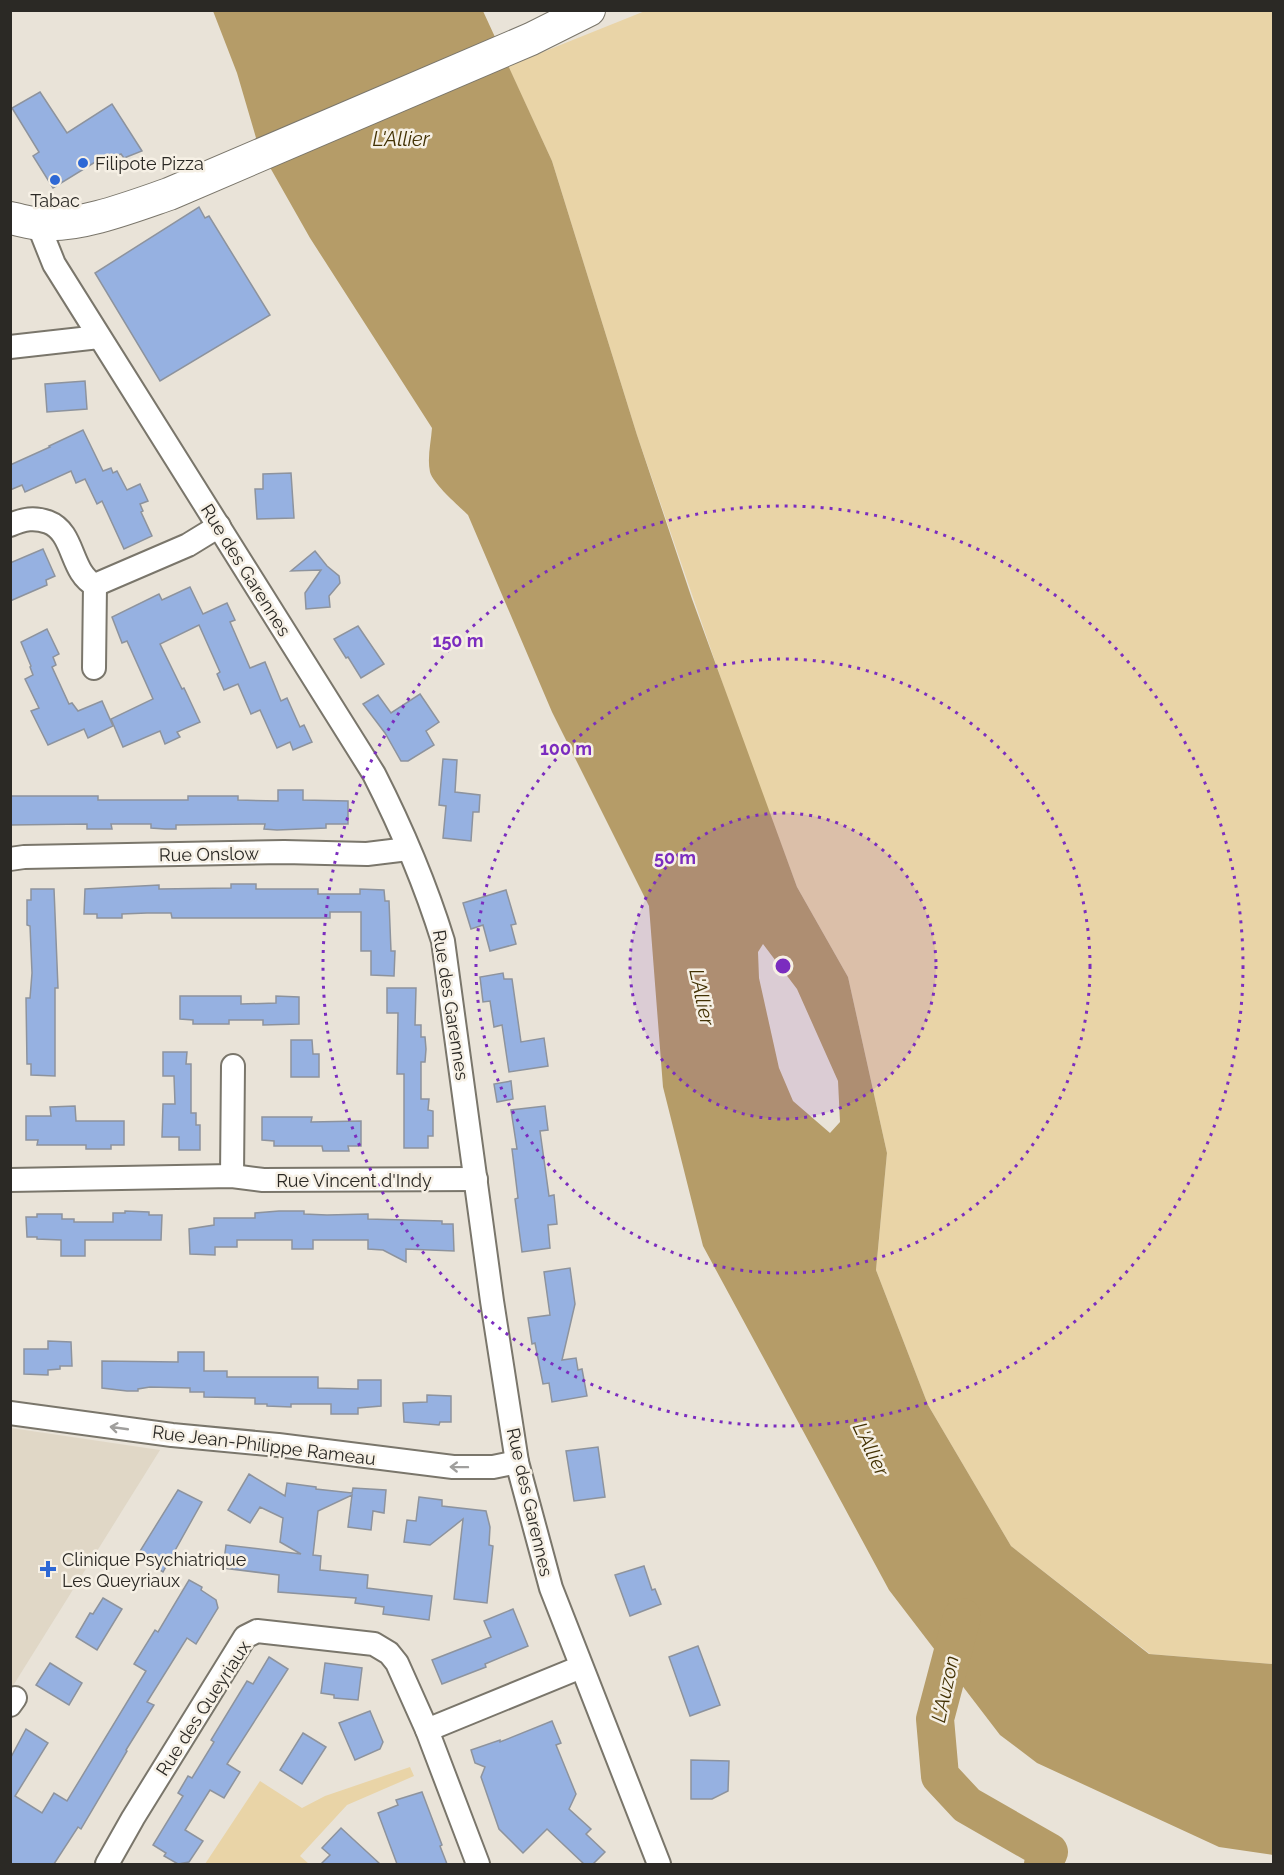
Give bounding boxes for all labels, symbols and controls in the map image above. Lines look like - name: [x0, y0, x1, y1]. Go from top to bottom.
- water label: L'Allier: [372, 127, 431, 151]
- place label: Filipote Pizza: [95, 153, 204, 174]
- marker: Filipote Pizza: [76, 156, 90, 170]
- marker: Tabac: [48, 173, 62, 187]
- place label: Tabac: [30, 190, 80, 211]
- street label: Rue des Garennes: [197, 500, 295, 640]
- text: 150 m: [433, 630, 484, 651]
- text: 100 m: [540, 738, 592, 759]
- street label: Rue Onslow: [159, 843, 260, 865]
- text: 50 m: [654, 847, 696, 868]
- street label: Rue des Garennes: [429, 928, 473, 1082]
- centre of rings: [773, 956, 793, 976]
- water label: L'Allier: [684, 967, 720, 1029]
- street label: Rue Vincent d'Indy: [276, 1170, 432, 1191]
- water label: L'Allier: [848, 1418, 895, 1481]
- street label: Rue Jean-Philippe Rameau: [151, 1421, 377, 1469]
- one-way arrow: [110, 1422, 130, 1433]
- street label: Rue des Garennes: [503, 1426, 557, 1579]
- one-way arrow: [449, 1461, 469, 1473]
- place label: Clinique Psychiatrique Les Queyriaux: [62, 1549, 247, 1591]
- marker: Clinique Psychiatrique Les Queyriaux: [39, 1560, 57, 1578]
- street label: Rue des Queyriaux: [152, 1637, 254, 1779]
- water label: L'Auzon: [926, 1653, 964, 1725]

